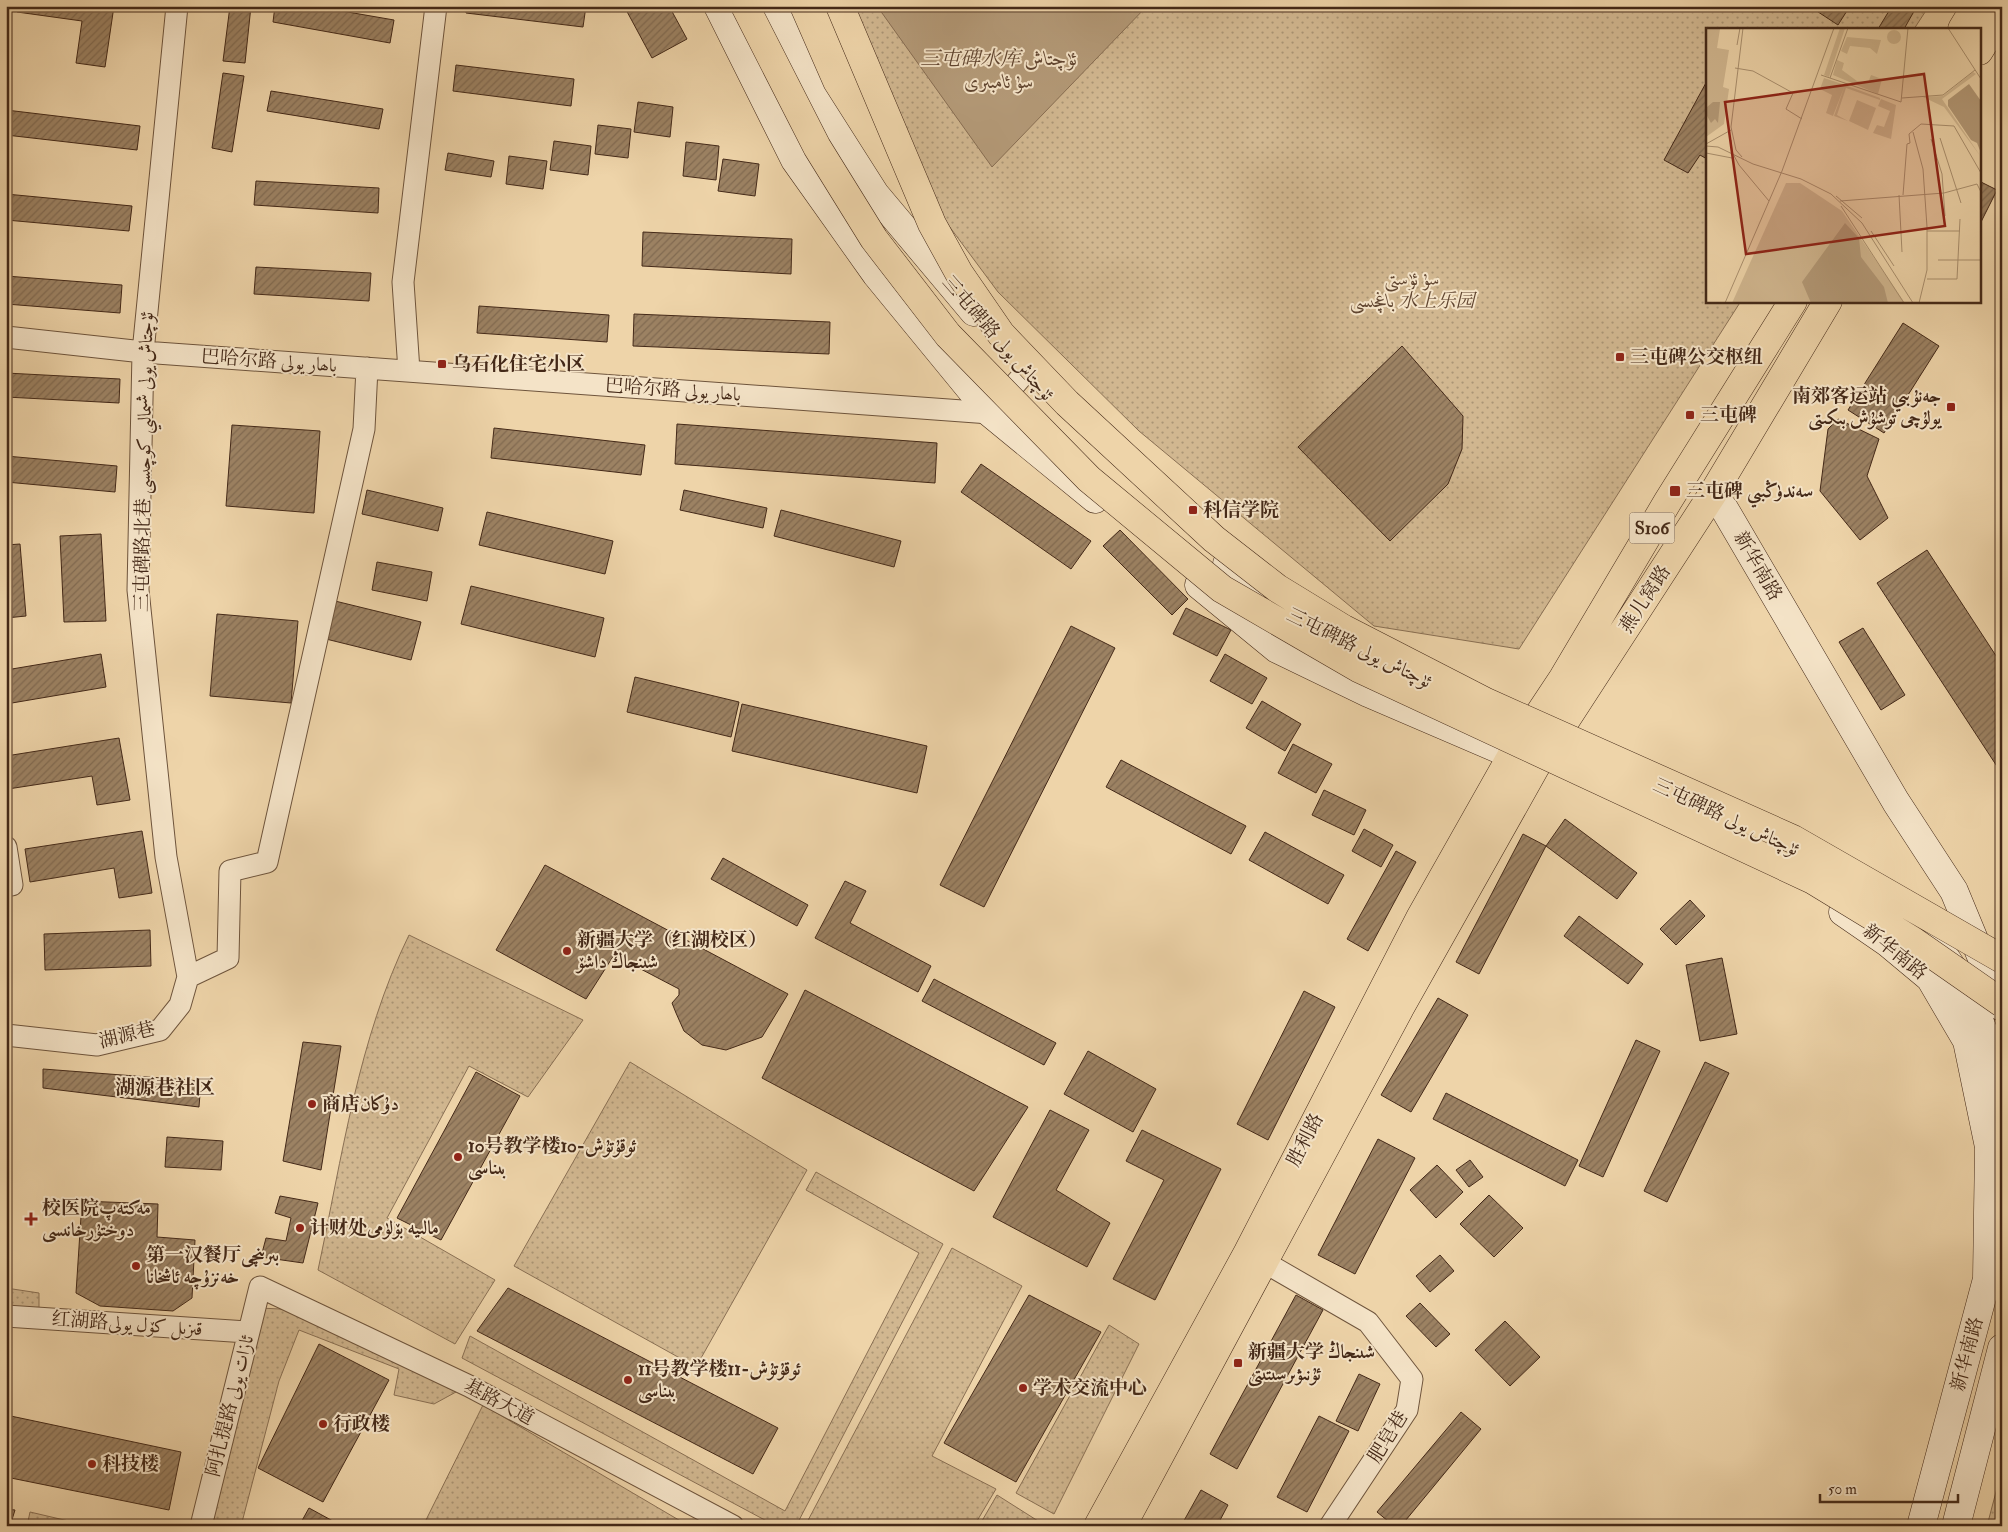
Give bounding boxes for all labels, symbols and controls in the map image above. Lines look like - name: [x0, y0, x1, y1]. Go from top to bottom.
- inset map: [1706, 28, 1980, 302]
- water label: 三屯碑水库 ئۈچتاش سۇ ئامبىرى: [920, 46, 1078, 94]
- park label: سۇ ئۈستى باغچىسى 水上乐园: [1349, 267, 1478, 314]
- street label: 三屯碑路 ئۈچتاش يولى: [937, 270, 1059, 406]
- street label: 三屯碑路北巷 ئۈچتاش يولى شىمالىي كوچىسى: [129, 311, 165, 612]
- street label: 巴哈尔路 باھار يولى: [200, 344, 338, 378]
- place label: 三屯碑公交枢纽: [1630, 345, 1763, 369]
- marker: 三屯碑公交枢纽: [1614, 351, 1626, 363]
- place label: 乌石化住宅小区: [452, 352, 585, 376]
- marker: 乌石化住宅小区: [436, 358, 448, 370]
- street label: 巴哈尔路 باھار يولى: [604, 373, 742, 407]
- place label: 南郊客运站 جەنۇبىي يولۇچى توشۇش بىكىتى: [1792, 384, 1942, 431]
- marker: 南郊客运站 جەنۇبىي يولۇچى توشۇش بىكىتى: [1945, 401, 1957, 413]
- place label: 三屯碑: [1700, 403, 1757, 427]
- marker: 三屯碑: [1684, 409, 1696, 421]
- place label: 三屯碑 سەندۈڭبىي: [1686, 479, 1813, 508]
- marker: 三屯碑 سەندۈڭبىي: [1668, 484, 1682, 498]
- place label: 科信学院: [1203, 498, 1279, 522]
- marker: 科信学院: [1187, 504, 1199, 516]
- road number: S106: [1630, 512, 1674, 544]
- street label: 新华南路: [1729, 527, 1787, 605]
- street label: 燕儿窝路: [1614, 561, 1676, 637]
- street label: 三屯碑路 ئۈچتاش يولى: [1283, 603, 1436, 694]
- street label: 三屯碑路 ئۈچتاش يولى: [1649, 773, 1803, 861]
- street label: 新华南路: [1858, 919, 1932, 985]
- place label: 新疆大学（红湖校区） شىنجاڭ داشۆ: [575, 928, 767, 974]
- marker: 新疆大学（红湖校区） شىنجاڭ داشۆ: [561, 945, 573, 957]
- street label: 湖源巷: [96, 1016, 158, 1054]
- district label: 湖源巷社区: [115, 1075, 215, 1100]
- place label: 商店دۇكان: [322, 1092, 399, 1116]
- marker: 商店دۇكان: [306, 1098, 318, 1110]
- street label: 胜利路: [1281, 1109, 1329, 1171]
- place label: 10号教学楼10-ئوقۇتۇش بىناسى: [468, 1134, 637, 1181]
- marker: 10号教学楼10-ئوقۇتۇش بىناسى: [452, 1151, 464, 1163]
- place label: 校医院مەكتەپ دوختۇرخانىسى: [42, 1196, 151, 1243]
- marker: 校医院مەكتەپ دوختۇرخانىسى: [24, 1212, 38, 1226]
- place label: 计财处مالىيە بۆلۈمى: [310, 1216, 439, 1240]
- marker: 计财处مالىيە بۆلۈمى: [294, 1222, 306, 1234]
- place label: 第一汉餐厅بىرىنچى خەنزۇچە ئاشخانا: [146, 1243, 279, 1290]
- marker: 第一汉餐厅بىرىنچى خەنزۇچە ئاشخانا: [130, 1260, 142, 1272]
- street label: 红湖路قىزىل كۆل يولى: [51, 1307, 203, 1342]
- street label: 新华南路: [1946, 1314, 1988, 1394]
- street label: 阿扎提路 ئازات يولى: [201, 1332, 259, 1479]
- place label: 新疆大学 شىنجاڭ ئۇنىۋىرسىتىتى: [1248, 1340, 1375, 1387]
- place label: 11号教学楼11-ئوقۇتۇش بىناسى: [638, 1357, 801, 1404]
- marker: 新疆大学 شىنجاڭ ئۇنىۋىرسىتىتى: [1232, 1357, 1244, 1369]
- street label: 基路大道: [460, 1374, 538, 1430]
- marker: 11号教学楼11-ئوقۇتۇش بىناسى: [622, 1374, 634, 1386]
- place label: 学术交流中心: [1033, 1376, 1147, 1400]
- marker: 学术交流中心: [1017, 1382, 1029, 1394]
- street label: 肥皂巷: [1363, 1406, 1413, 1468]
- place label: 行政楼: [333, 1412, 390, 1436]
- marker: 行政楼: [317, 1418, 329, 1430]
- place label: 科技楼: [102, 1452, 159, 1476]
- marker: 科技楼: [86, 1458, 98, 1470]
- scale bar: [1820, 1472, 1958, 1504]
- text: 50 m: [1828, 1480, 1857, 1499]

